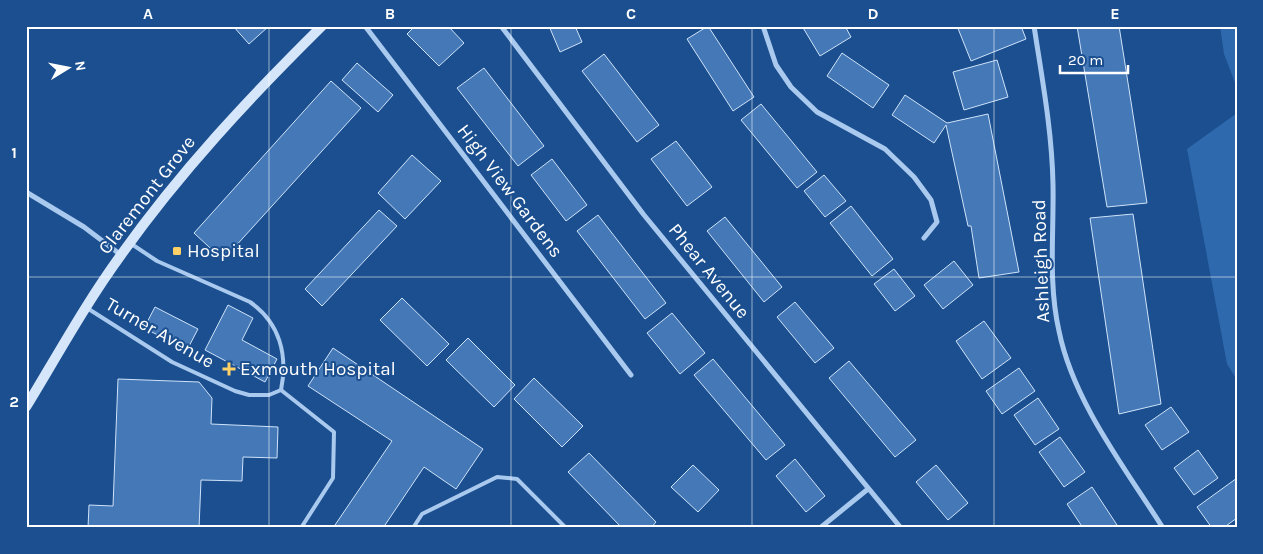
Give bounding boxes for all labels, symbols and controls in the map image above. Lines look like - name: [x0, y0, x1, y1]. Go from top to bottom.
- text: A: [143, 4, 153, 23]
- text: B: [385, 4, 395, 23]
- text: C: [626, 4, 636, 23]
- text: D: [868, 4, 879, 23]
- text: E: [1110, 4, 1120, 23]
- north arrow: [42, 42, 92, 92]
- scale bar: [1060, 42, 1128, 74]
- text: 20 m: [1068, 51, 1103, 69]
- text: N: [71, 59, 90, 72]
- street label: High View Gardens: [453, 120, 567, 262]
- street label: Claremont Grove: [94, 131, 200, 259]
- text: 1: [11, 143, 17, 162]
- street label: Ashleigh Road: [1028, 199, 1054, 323]
- street label: Phear Avenue: [664, 219, 754, 323]
- place label: Hospital: [187, 240, 260, 262]
- marker: Hospital: [171, 245, 183, 257]
- street label: Turner Avenue: [102, 293, 218, 373]
- place label: Exmouth Hospital: [240, 358, 396, 380]
- marker: Exmouth Hospital: [222, 362, 236, 376]
- text: 2: [9, 392, 19, 411]

